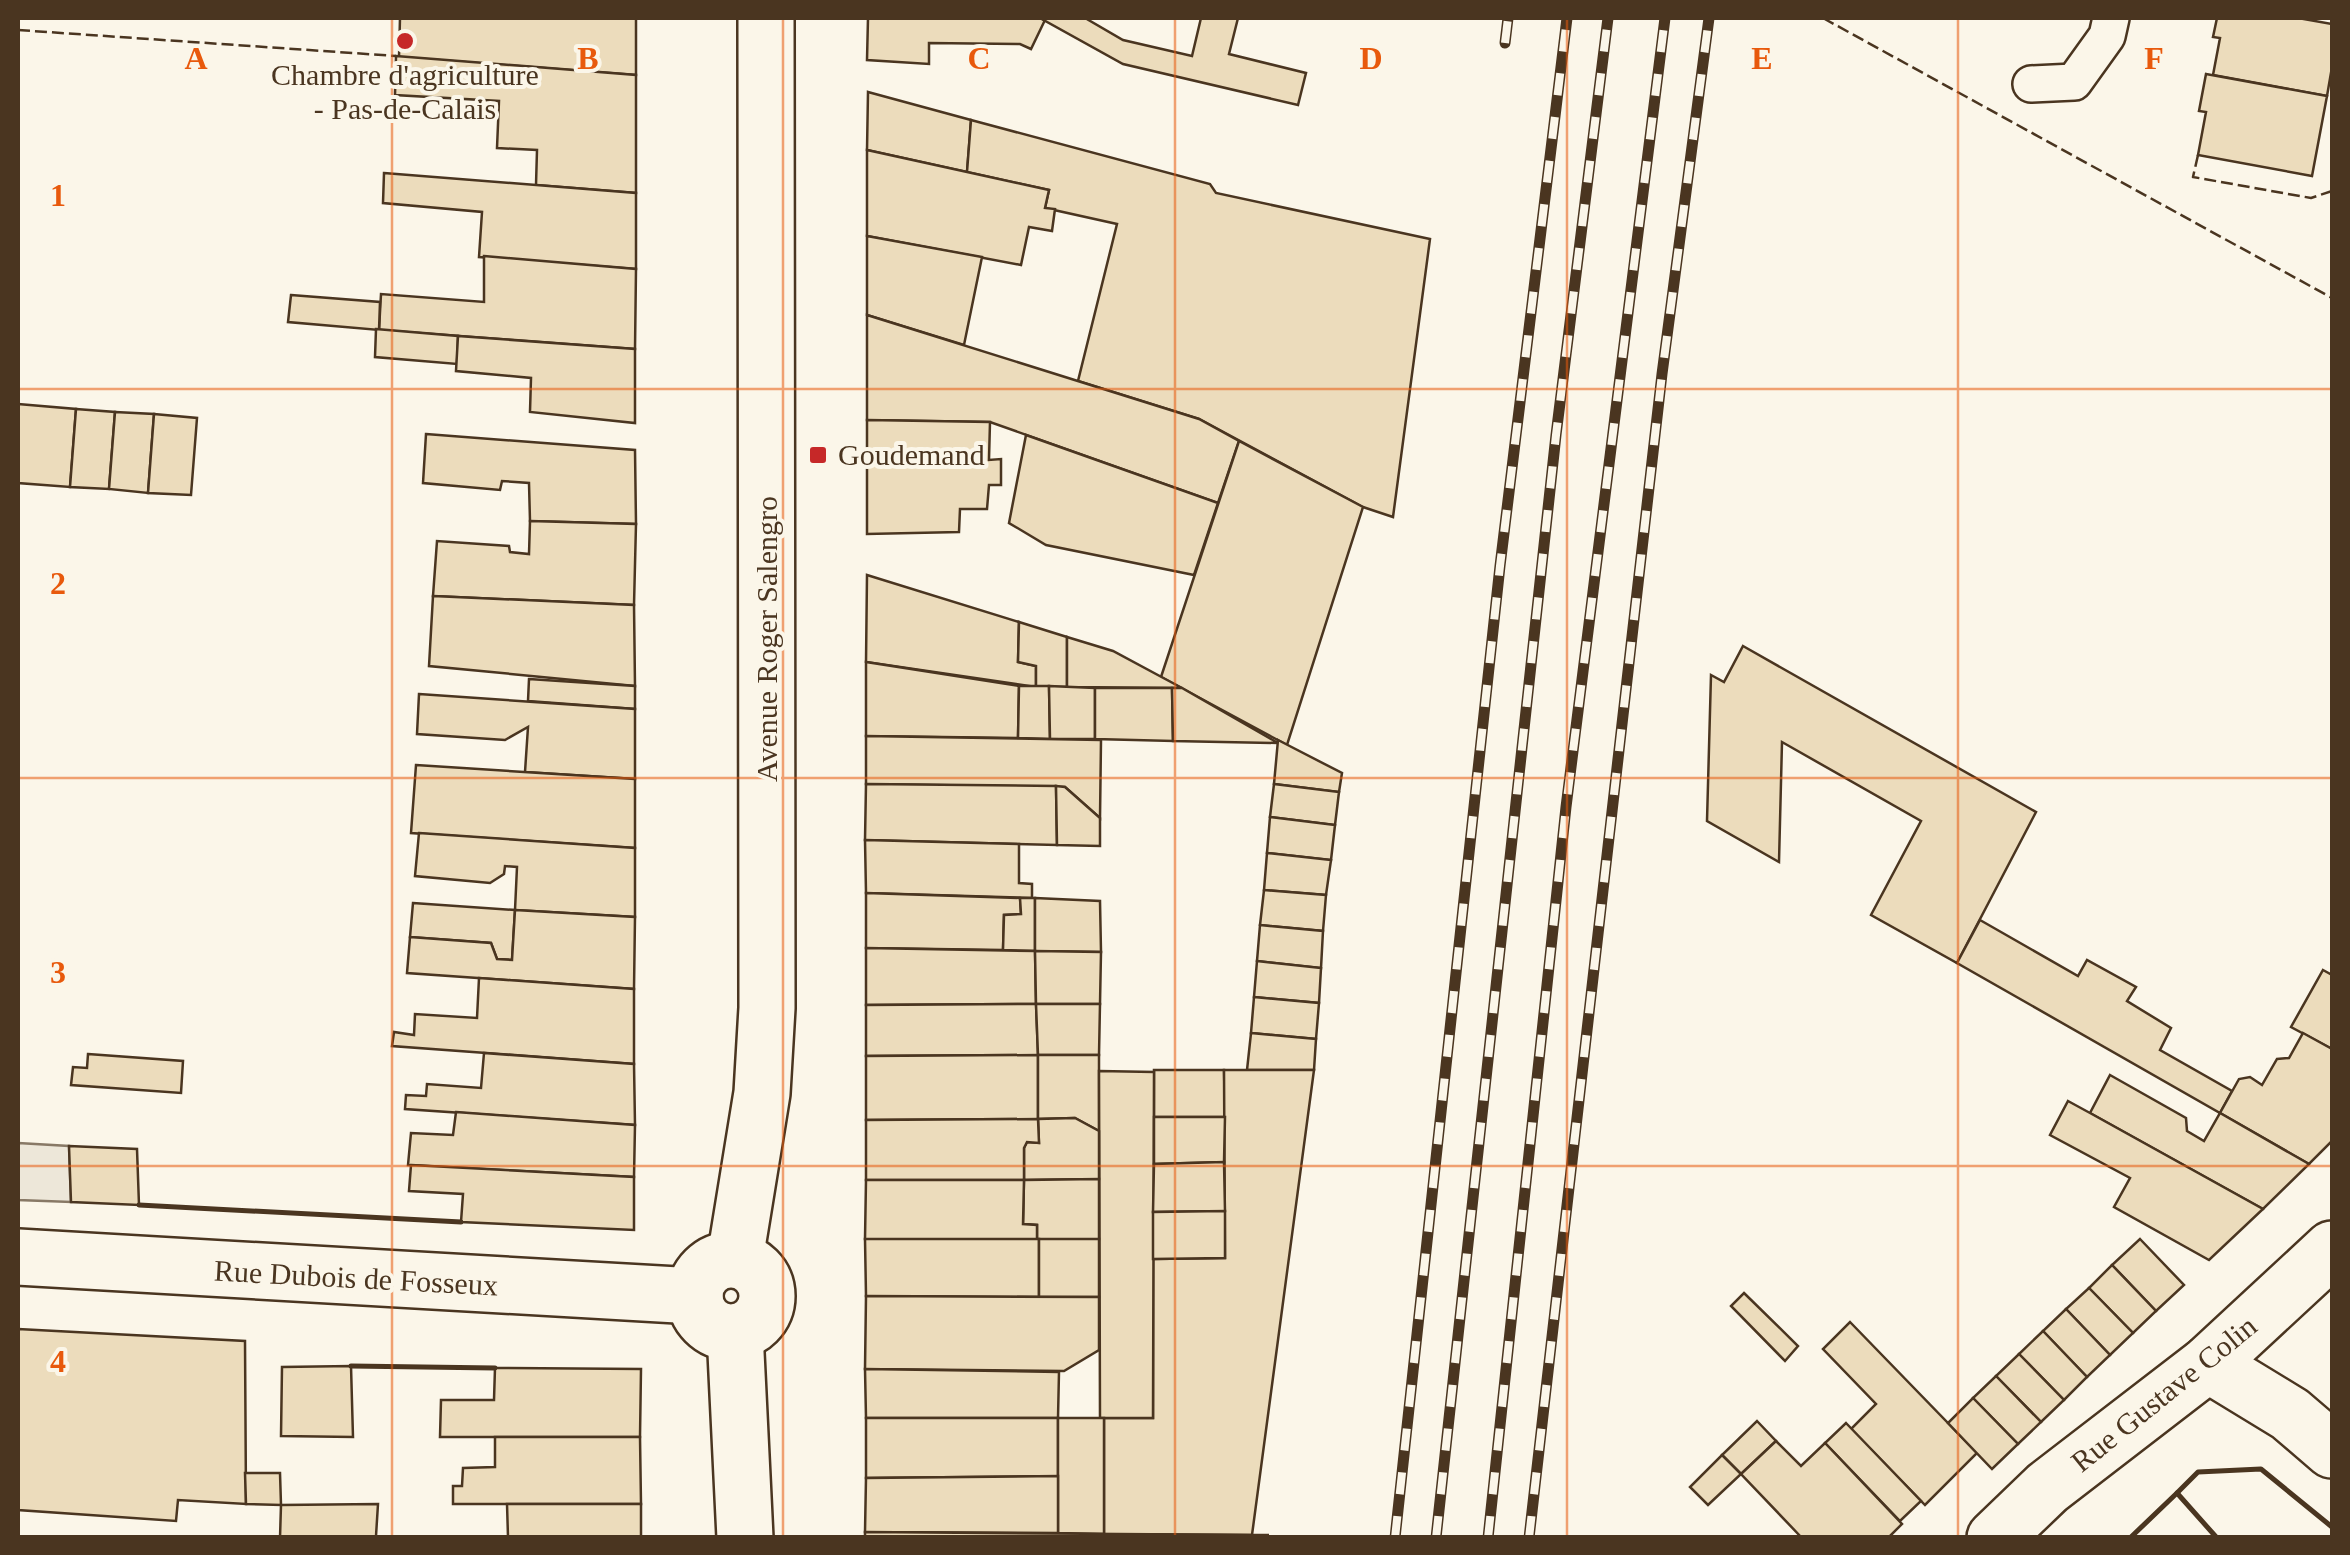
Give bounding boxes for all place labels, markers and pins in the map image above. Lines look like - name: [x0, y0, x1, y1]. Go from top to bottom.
- marker: Chambre d'agriculture - Pas-de-Calais: [394, 30, 416, 52]
- place label: Chambre d'agriculture - Pas-de-Calais: [271, 58, 539, 125]
- place label: Goudemand: [838, 438, 985, 471]
- marker: Goudemand: [807, 444, 829, 466]

